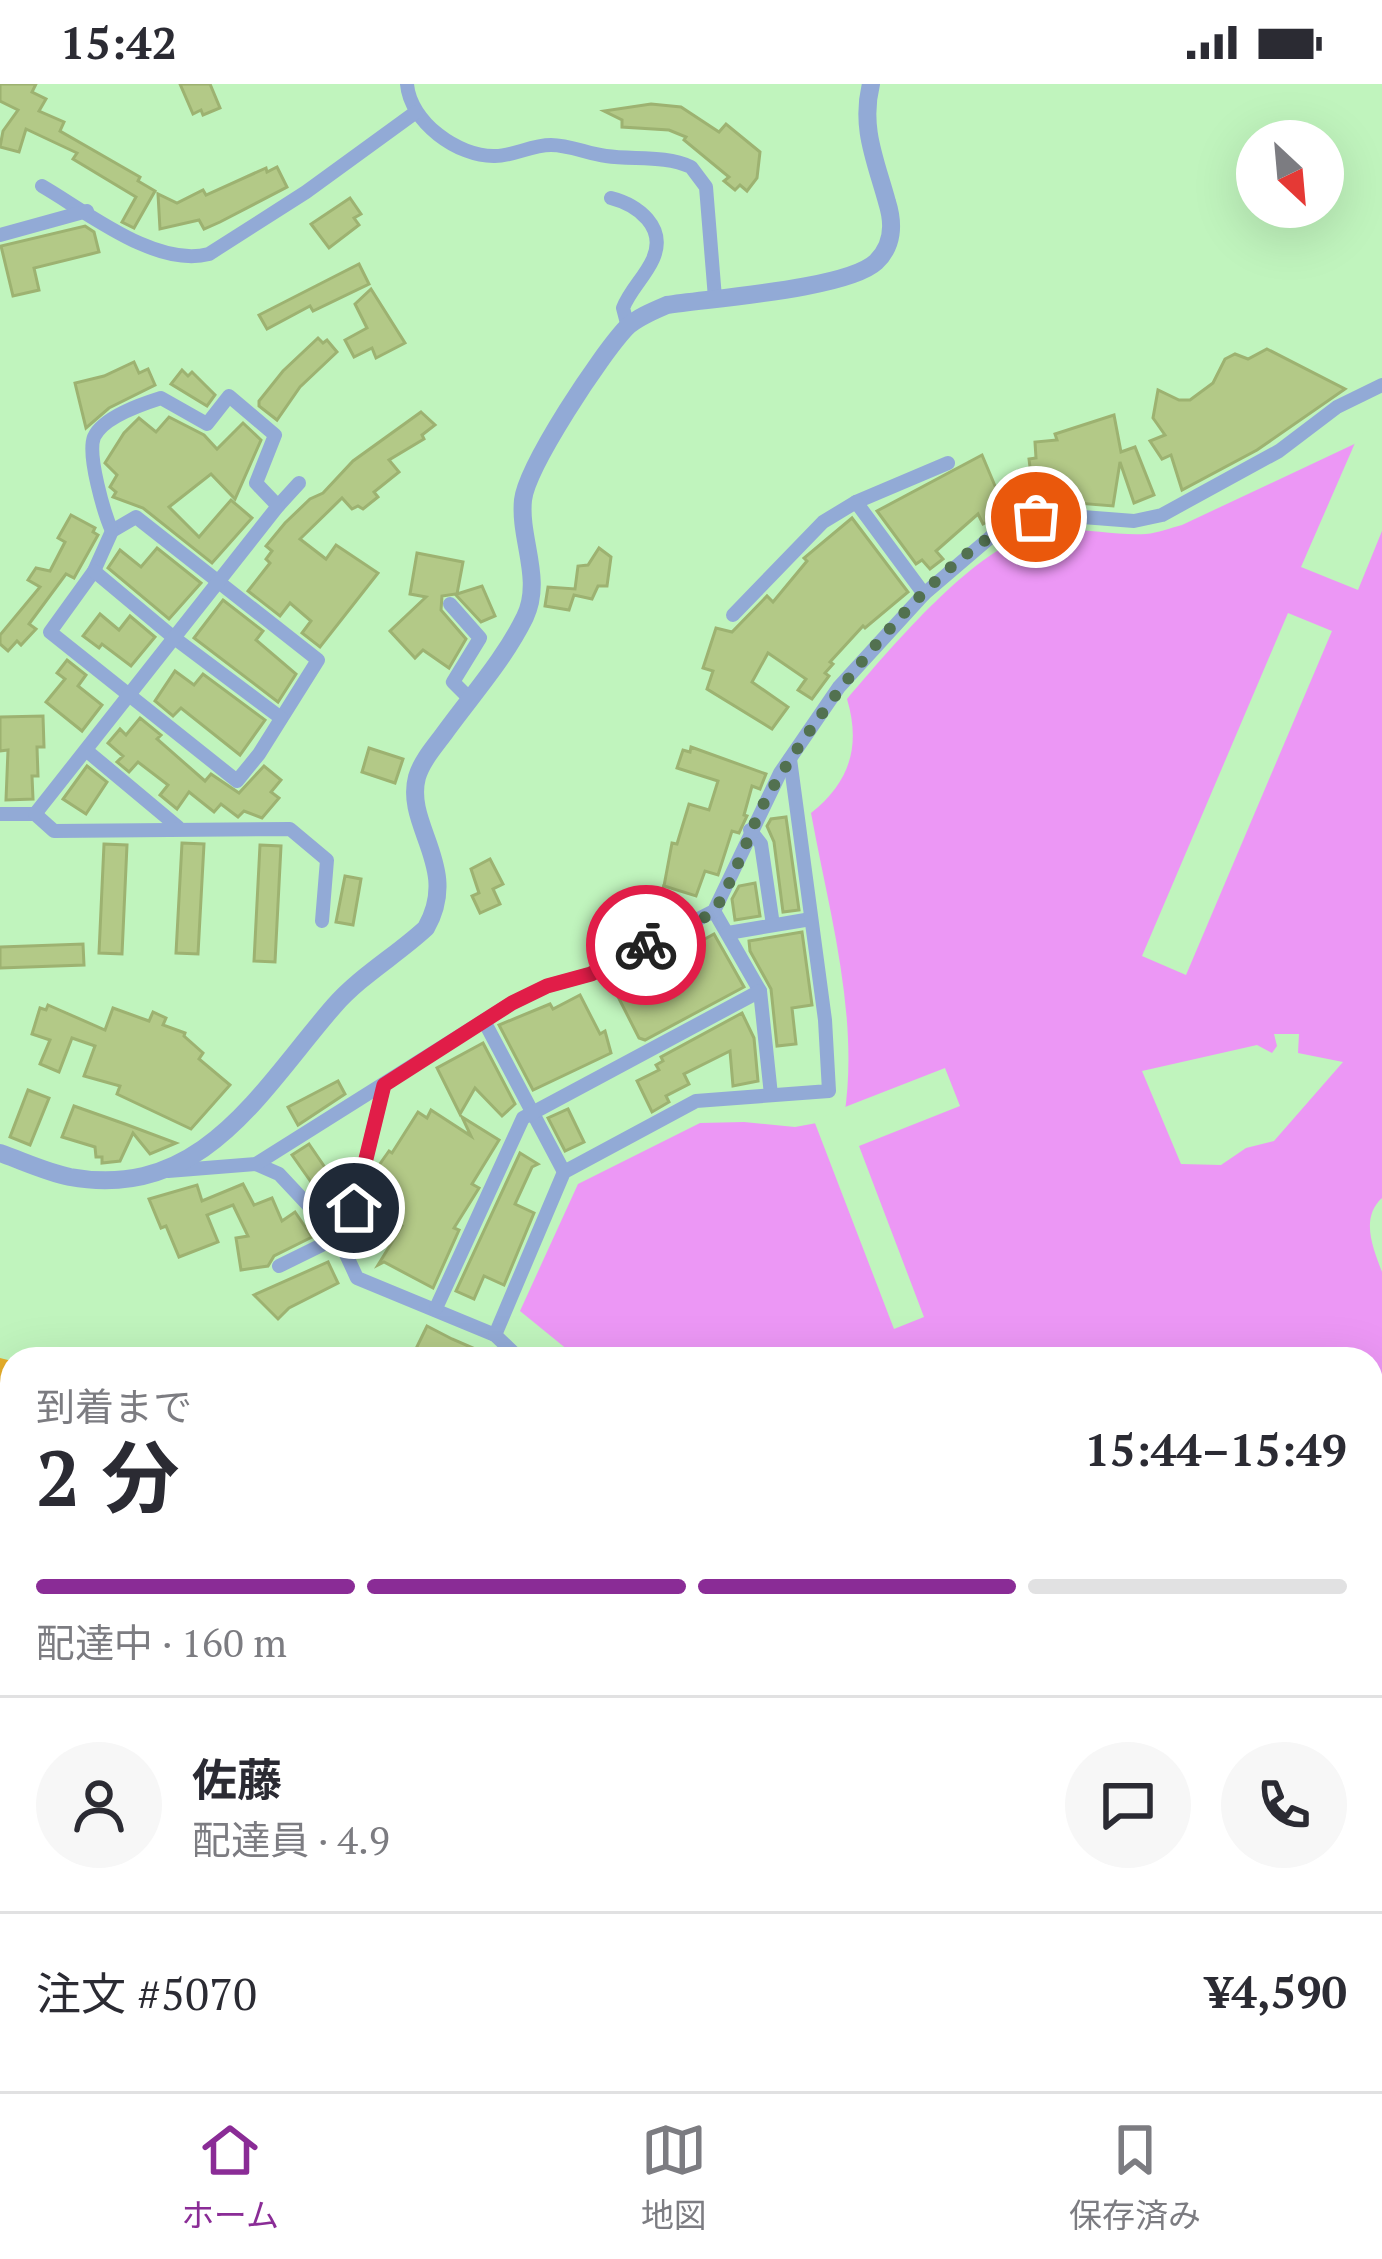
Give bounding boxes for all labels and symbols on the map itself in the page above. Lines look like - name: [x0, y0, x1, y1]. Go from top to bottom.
- north arrow: [1236, 120, 1344, 228]
- pin: [985, 466, 1087, 568]
- courier: [586, 885, 706, 1005]
- pin: [303, 1157, 405, 1259]

